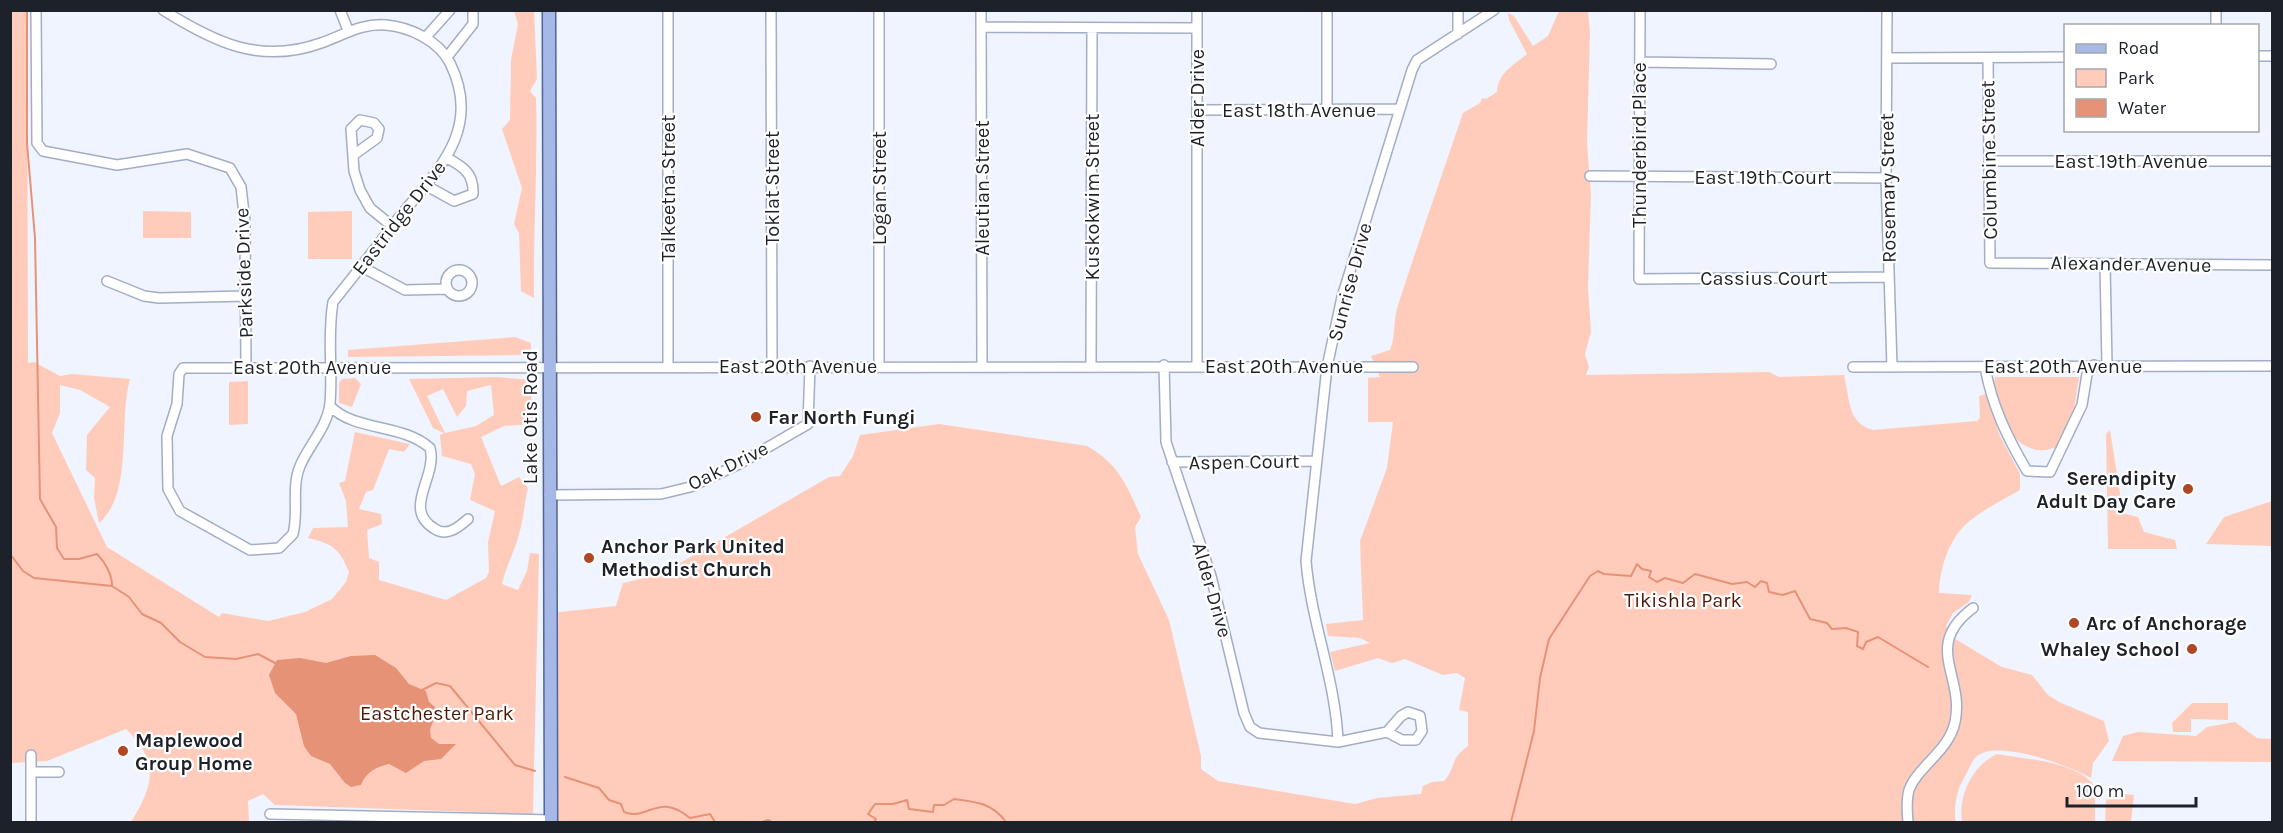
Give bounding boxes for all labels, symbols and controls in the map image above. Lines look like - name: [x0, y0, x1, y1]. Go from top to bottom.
- legend: [2064, 24, 2259, 132]
- text: Road: [2118, 37, 2159, 59]
- street label: Alder Drive: [1186, 49, 1209, 147]
- street label: Thunderbird Place: [1628, 62, 1651, 228]
- text: Park: [2118, 67, 2155, 89]
- street label: Columbine Street: [1976, 80, 2002, 240]
- text: Water: [2118, 97, 2166, 119]
- street label: East 18th Avenue: [1222, 99, 1376, 122]
- street label: Rosemary Street: [1875, 112, 1901, 263]
- street label: Kuskokwim Street: [1081, 113, 1104, 281]
- street label: Talkeetna Street: [657, 114, 680, 261]
- street label: Aleutian Street: [971, 120, 994, 256]
- street label: Toklat Street: [761, 130, 784, 245]
- street label: Logan Street: [868, 130, 891, 245]
- street label: East 19th Avenue: [2054, 150, 2208, 173]
- street label: Eastridge Drive: [347, 156, 451, 280]
- street label: East 19th Court: [1694, 166, 1832, 189]
- street label: Parkside Drive: [230, 207, 258, 339]
- street label: Sunrise Drive: [1323, 220, 1377, 344]
- street label: Alexander Avenue: [2051, 251, 2211, 277]
- street label: Cassius Court: [1700, 267, 1828, 290]
- street label: Lake Otis Road: [519, 350, 542, 484]
- street label: East 20th Avenue: [719, 355, 877, 378]
- street label: East 20th Avenue: [1205, 355, 1363, 378]
- street label: East 20th Avenue: [1984, 355, 2142, 378]
- street label: East 20th Avenue: [233, 356, 391, 379]
- place label: Far North Fungi: [768, 406, 916, 429]
- marker: Far North Fungi: [749, 410, 763, 424]
- street label: Oak Drive: [684, 437, 772, 495]
- street label: Aspen Court: [1188, 450, 1300, 474]
- place label: Serendipity Adult Day Care: [2036, 467, 2176, 513]
- marker: Serendipity Adult Day Care: [2181, 482, 2195, 496]
- place label: Anchor Park United Methodist Church: [601, 535, 785, 581]
- street label: Alder Drive: [1187, 540, 1237, 640]
- marker: Anchor Park United Methodist Church: [582, 551, 596, 565]
- park label: Tikishla Park: [1624, 589, 1742, 612]
- place label: Arc of Anchorage: [2086, 612, 2247, 635]
- marker: Arc of Anchorage: [2067, 616, 2081, 630]
- place label: Whaley School: [2041, 638, 2180, 661]
- marker: Whaley School: [2185, 642, 2199, 656]
- park label: Eastchester Park: [360, 702, 514, 725]
- place label: Maplewood Group Home: [135, 729, 253, 775]
- marker: Maplewood Group Home: [116, 744, 130, 758]
- scale bar: [2067, 770, 2196, 808]
- text: 100 m: [2076, 780, 2124, 802]

